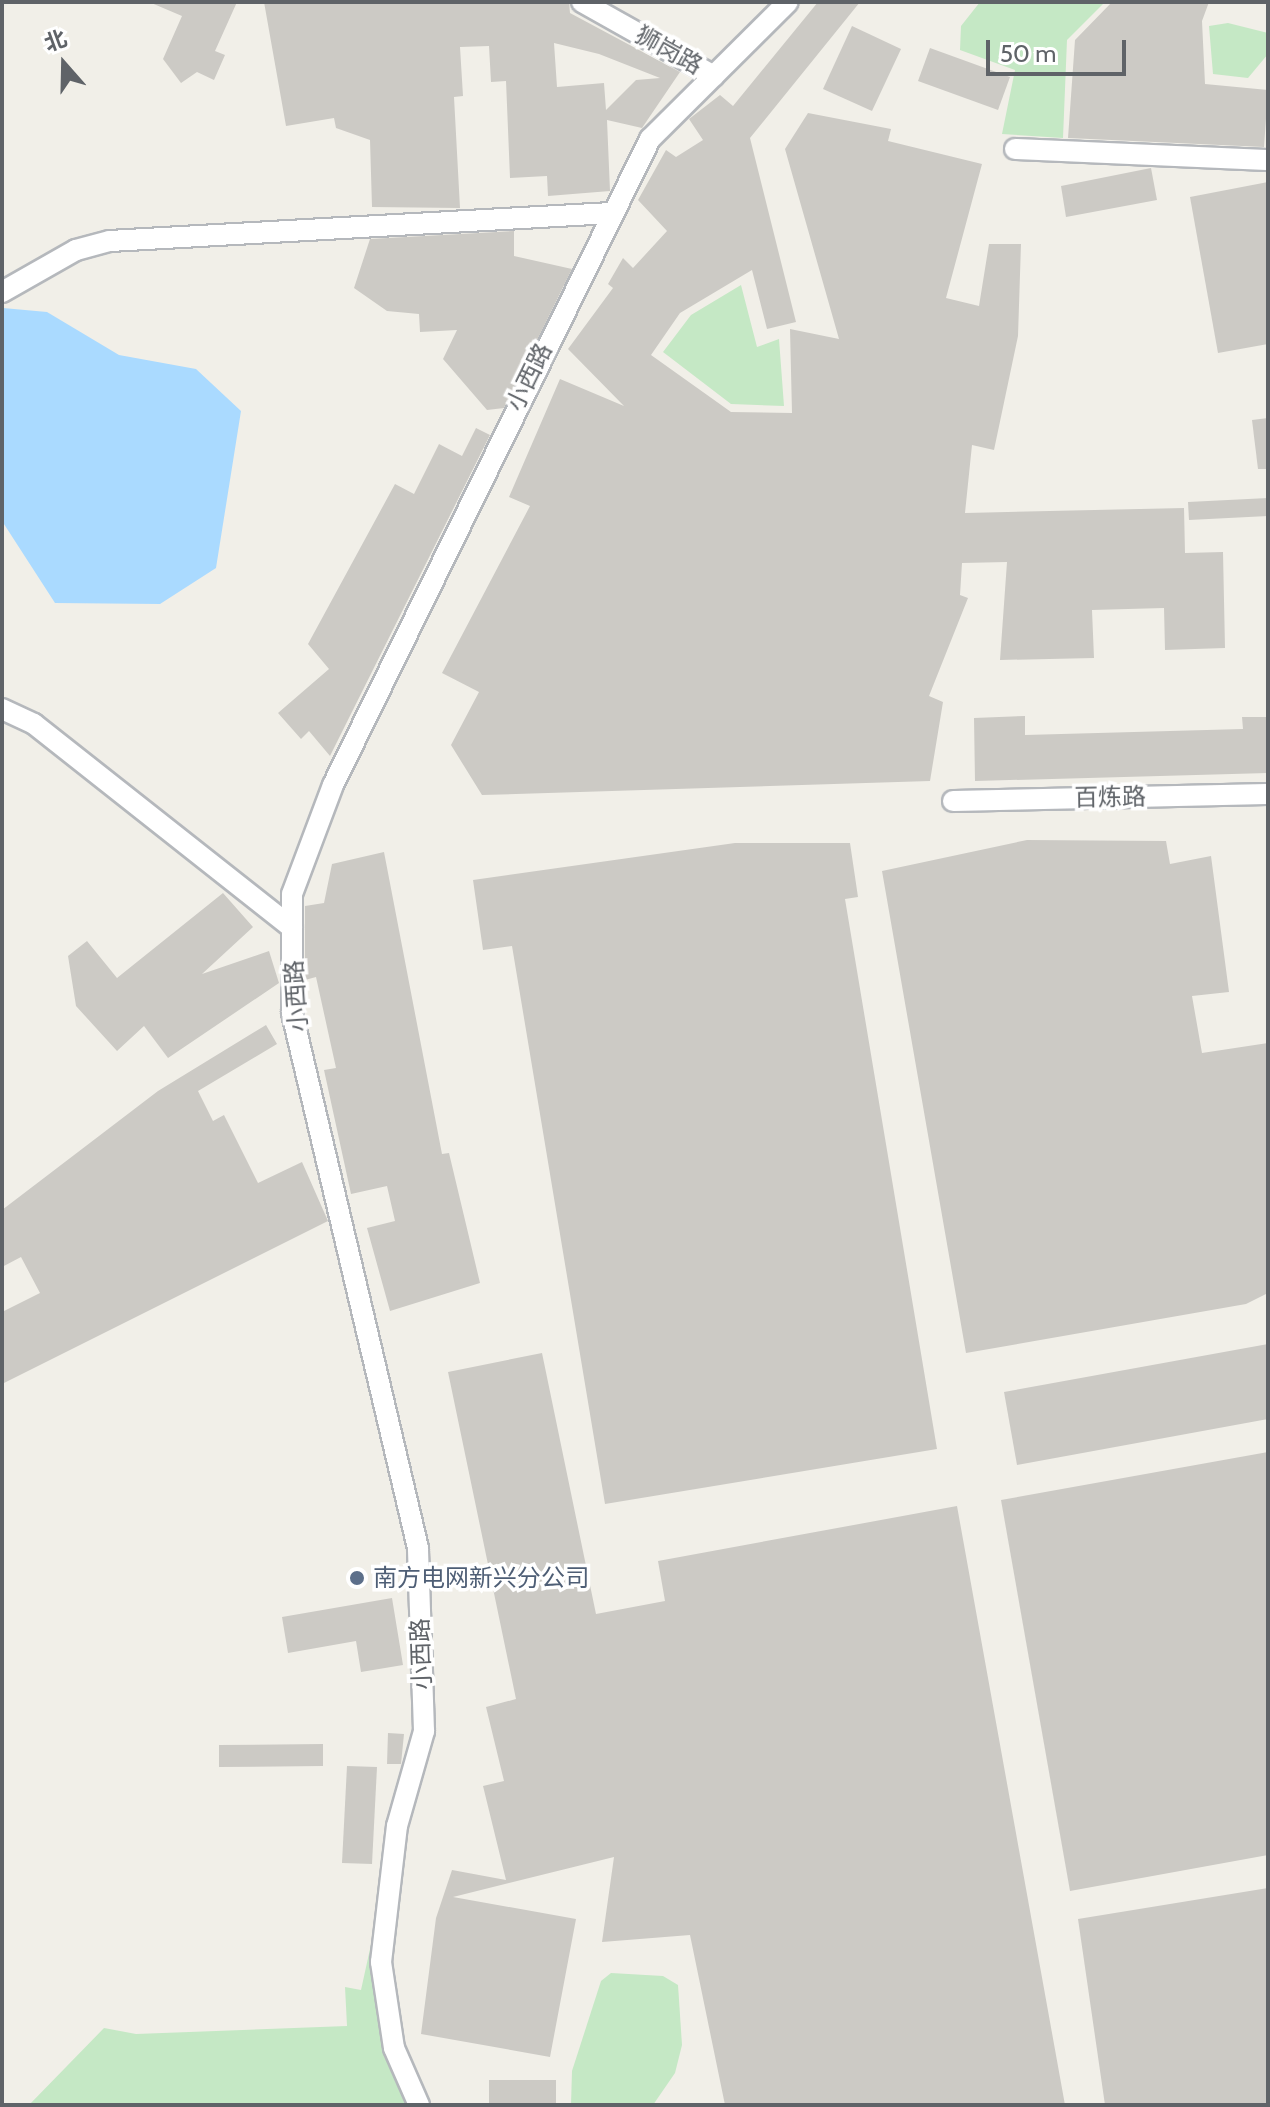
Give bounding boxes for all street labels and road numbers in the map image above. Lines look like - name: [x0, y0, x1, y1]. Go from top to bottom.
- street label: 狮岗路: [631, 20, 707, 80]
- street label: 小西路: [500, 338, 558, 416]
- street label: 百炼路: [1074, 782, 1146, 812]
- street label: 小西路: [279, 959, 313, 1033]
- street label: 小西路: [405, 1618, 437, 1690]

